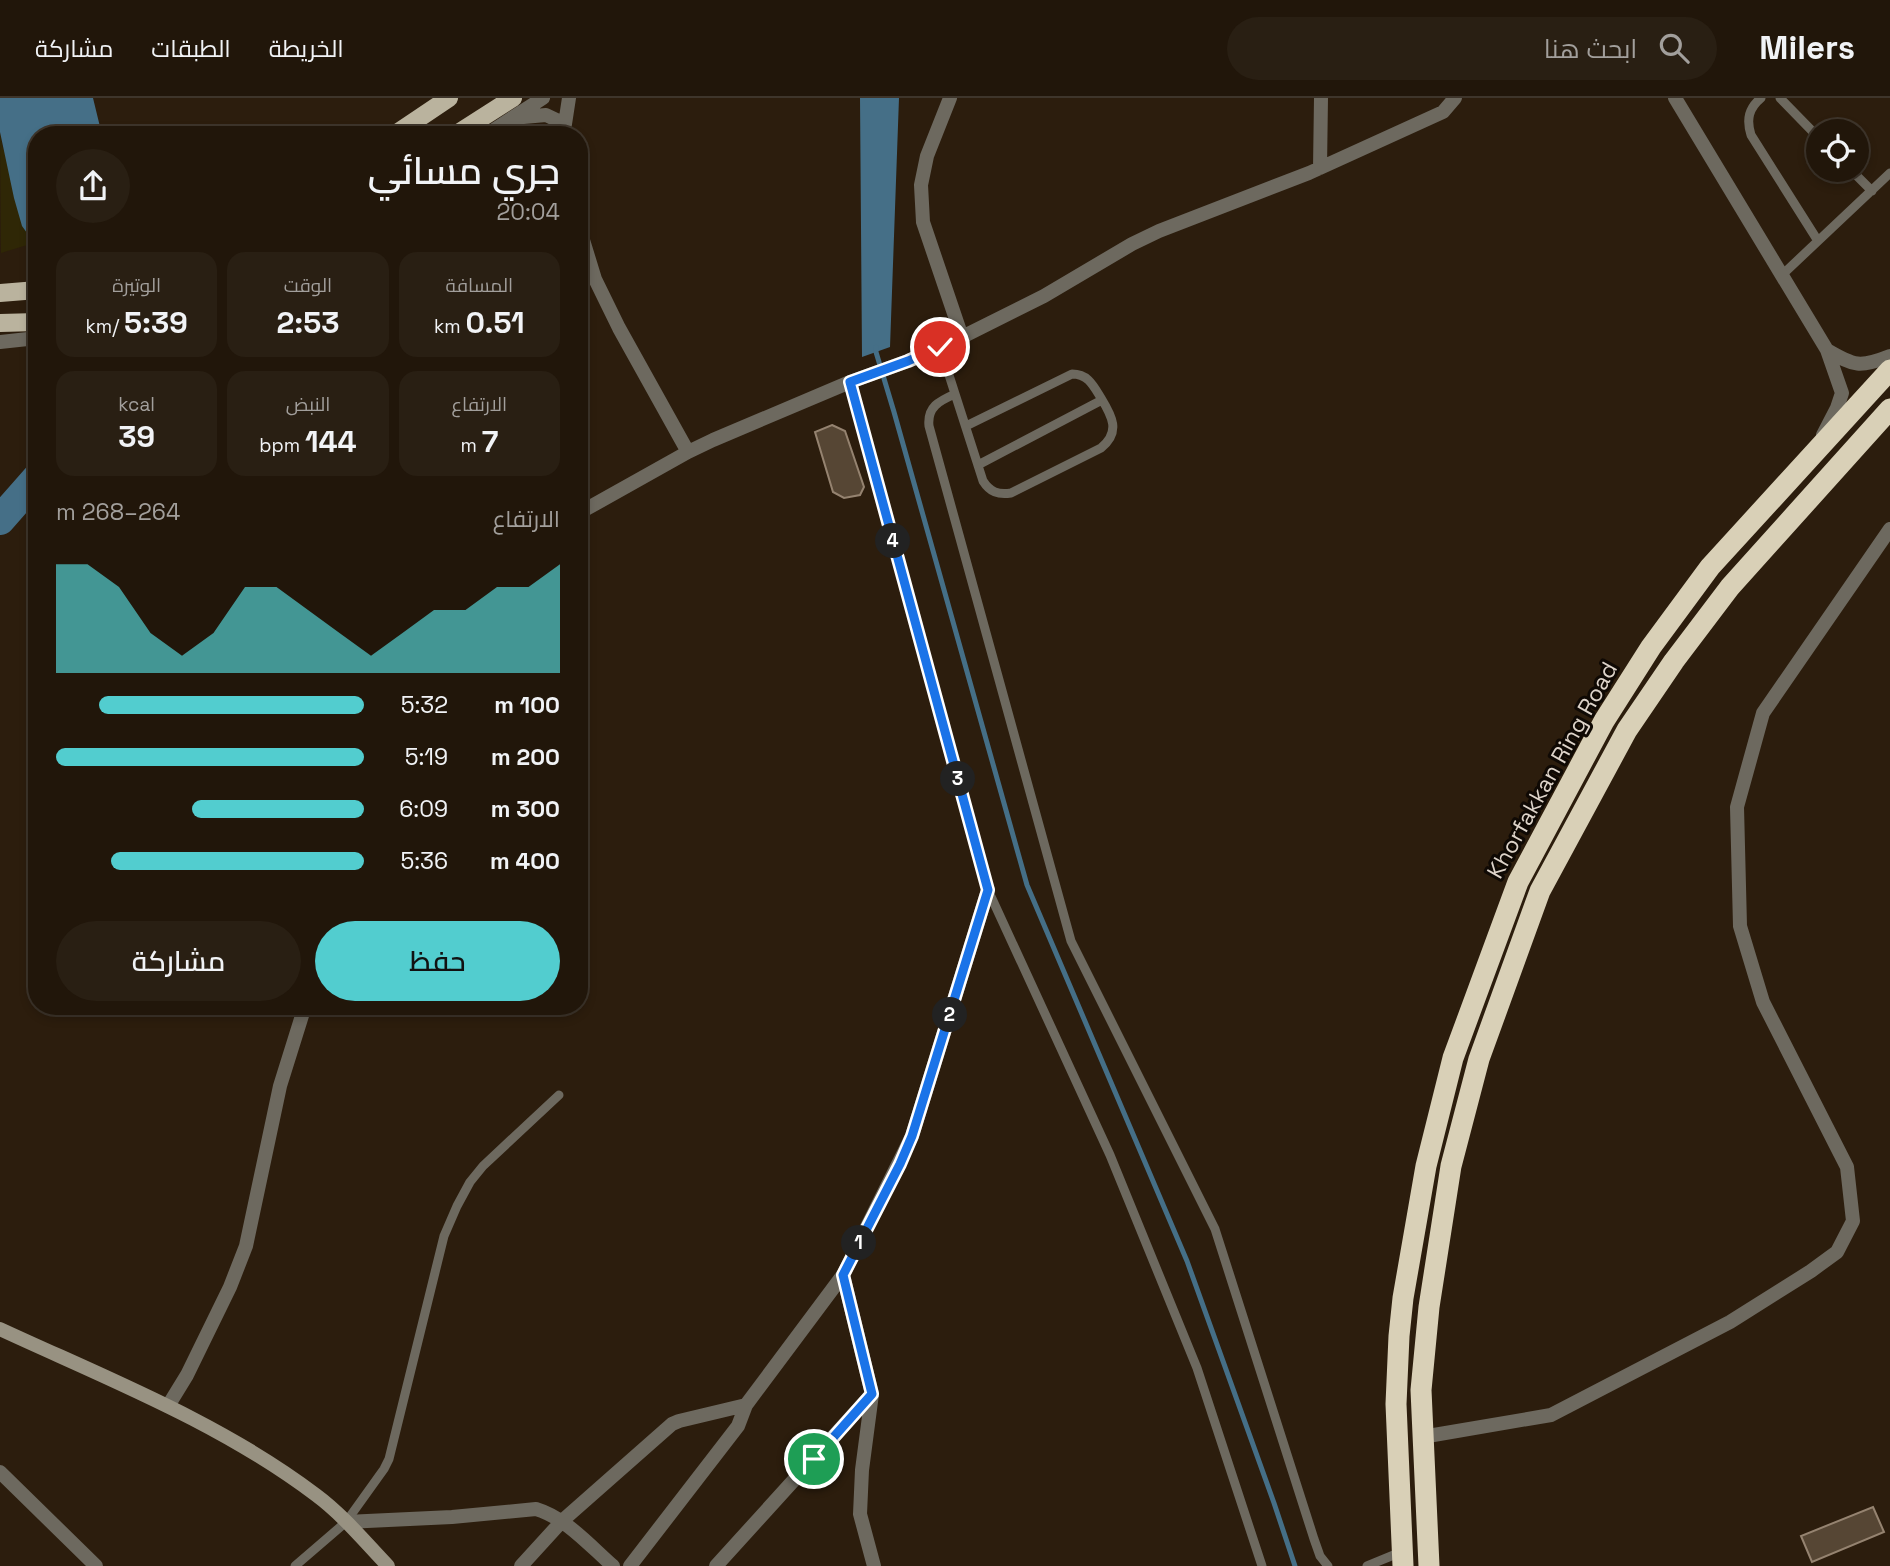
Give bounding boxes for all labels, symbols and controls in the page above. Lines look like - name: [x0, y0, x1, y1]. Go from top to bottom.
- search box: [1227, 17, 1717, 80]
- text: Milers: [1759, 27, 1855, 69]
- icon: search: [1655, 29, 1693, 67]
- text: ابحث هنا: [1544, 32, 1637, 66]
- text: مشاركة: [35, 33, 113, 64]
- text: الطبقات: [151, 33, 231, 64]
- text: الخريطة: [269, 33, 344, 64]
- map controls: [1806, 119, 1869, 182]
- button: locate: [1806, 119, 1869, 182]
- text: جري مسائي: [368, 147, 560, 195]
- button: share: [56, 149, 130, 223]
- text: 20:04: [496, 197, 560, 227]
- text: الوتيرة: [112, 273, 161, 298]
- text: الوقت: [284, 273, 332, 298]
- text: المسافة: [446, 273, 513, 298]
- text: 5:39: [124, 303, 188, 342]
- text: 2:53: [277, 303, 340, 342]
- text: 0.51: [466, 303, 525, 342]
- text: /km: [86, 314, 124, 339]
- text: km: [434, 314, 466, 339]
- pin: [910, 317, 970, 377]
- icon: check: [921, 328, 959, 366]
- text: kcal: [118, 392, 155, 417]
- text: النبض: [286, 392, 330, 417]
- text: الارتفاع: [452, 392, 507, 417]
- text: 39: [118, 417, 155, 456]
- text: 144: [305, 422, 357, 461]
- text: 7: [482, 422, 498, 461]
- text: bpm: [259, 433, 305, 458]
- text: m: [460, 433, 482, 458]
- text: 264–268 m: [56, 497, 180, 527]
- text: الارتفاع: [493, 504, 560, 534]
- pin: 4: [876, 524, 910, 558]
- text: 4: [886, 528, 899, 553]
- street label: Khorfakkan Ring Road: [1480, 656, 1624, 884]
- text: 5:32: [401, 690, 448, 720]
- text: 100 m: [494, 690, 560, 720]
- text: 5:19: [405, 742, 448, 772]
- text: 200 m: [491, 742, 560, 772]
- pin: 3: [940, 762, 976, 796]
- text: 3: [952, 766, 963, 791]
- text: 6:09: [399, 794, 448, 824]
- text: 300 m: [491, 794, 560, 824]
- text: 5:36: [400, 846, 448, 876]
- text: 400 m: [490, 846, 560, 876]
- button: مشاركة: [56, 921, 301, 1001]
- button: حفظ: [315, 921, 560, 1001]
- pin: 2: [932, 998, 968, 1032]
- text: 2: [944, 1002, 955, 1027]
- pin: 1: [842, 1226, 876, 1260]
- text: 1: [854, 1230, 863, 1255]
- pin: [784, 1429, 844, 1489]
- icon: arrive: [795, 1440, 833, 1478]

